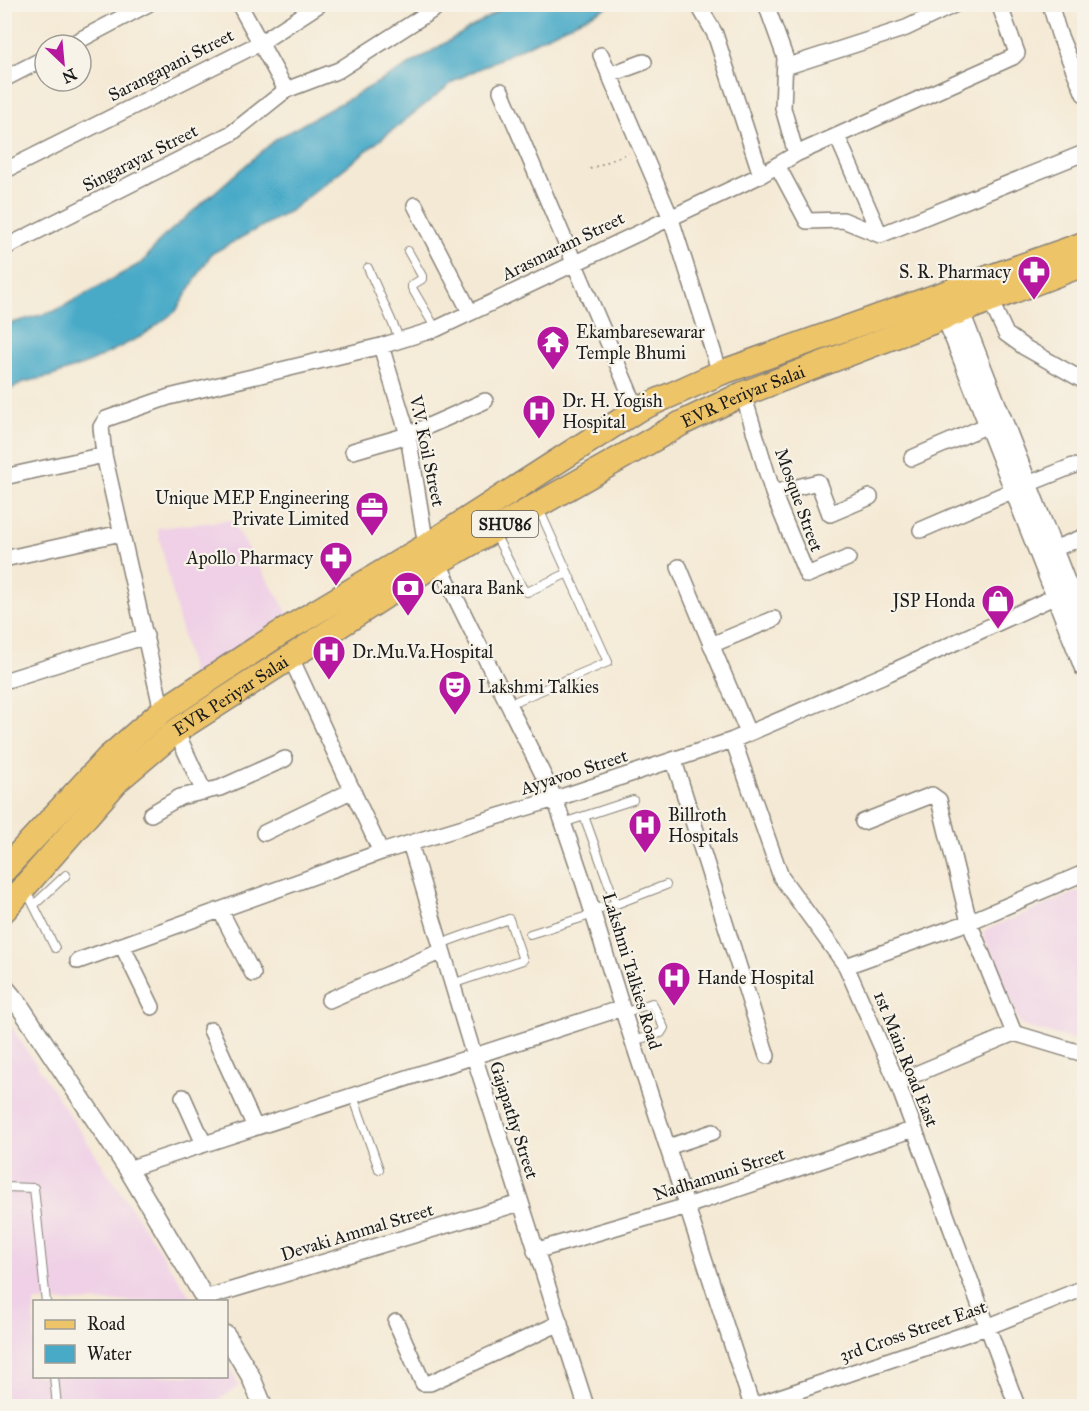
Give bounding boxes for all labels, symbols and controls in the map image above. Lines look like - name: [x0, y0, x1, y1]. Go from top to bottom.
- street label: Sarangapani Street: [105, 24, 238, 107]
- north arrow: [33, 33, 93, 93]
- text: N: [59, 65, 80, 88]
- street label: Singarayar Street: [79, 119, 202, 197]
- street label: Arasmaram Street: [497, 207, 629, 286]
- pharmacy icon: S. R. Pharmacy: [1016, 254, 1052, 301]
- place label: S. R. Pharmacy: [899, 261, 1012, 283]
- place label: Ekambaresewarar Temple Bhumi: [576, 321, 705, 364]
- temple icon: Ekambaresewarar Temple Bhumi: [535, 324, 571, 371]
- street label: EVR Periyar Salai: [678, 360, 808, 433]
- place label: Dr. H. Yogish Hospital: [562, 390, 663, 433]
- street label: V.V. Koil Street: [404, 392, 450, 509]
- hospital icon: Dr. H. Yogish Hospital: [521, 393, 557, 440]
- street label: Mosque Street: [769, 445, 828, 556]
- place label: Unique MEP Engineering Private Limited: [155, 487, 350, 530]
- office icon: Unique MEP Engineering Private Limited: [354, 490, 390, 537]
- road number: SHU86: [472, 511, 538, 537]
- pharmacy icon: Apollo Pharmacy: [318, 540, 354, 587]
- place label: Apollo Pharmacy: [186, 547, 314, 569]
- bank icon: Canara Bank: [390, 570, 426, 617]
- place label: Canara Bank: [431, 577, 525, 599]
- shop icon: JSP Honda: [980, 583, 1016, 630]
- place label: JSP Honda: [890, 590, 975, 613]
- hospital icon: Dr.Mu.Va.Hospital: [311, 634, 347, 681]
- place label: Dr.Mu.Va.Hospital: [352, 641, 494, 663]
- street label: EVR Periyar Salai: [169, 650, 292, 741]
- theatre icon: Lakshmi Talkies: [437, 669, 473, 716]
- place label: Lakshmi Talkies: [478, 676, 599, 698]
- street label: Ayyavoo Street: [517, 744, 631, 800]
- place label: Billroth Hospitals: [668, 804, 738, 847]
- hospital icon: Billroth Hospitals: [627, 807, 663, 854]
- street label: Lakshmi Talkies Road: [598, 890, 666, 1052]
- hospital icon: Hande Hospital: [656, 960, 692, 1007]
- place label: Hande Hospital: [697, 967, 814, 989]
- street label: 1st Main Road East: [869, 988, 943, 1131]
- street label: Gajapathy Street: [485, 1058, 544, 1182]
- street label: Nadhamuni Street: [650, 1142, 788, 1206]
- street label: Devaki Ammal Street: [278, 1198, 437, 1266]
- street label: 3rd Cross Street East: [837, 1295, 990, 1366]
- legend: [33, 1300, 228, 1378]
- text: Road: [87, 1313, 125, 1335]
- text: Water: [87, 1343, 132, 1365]

